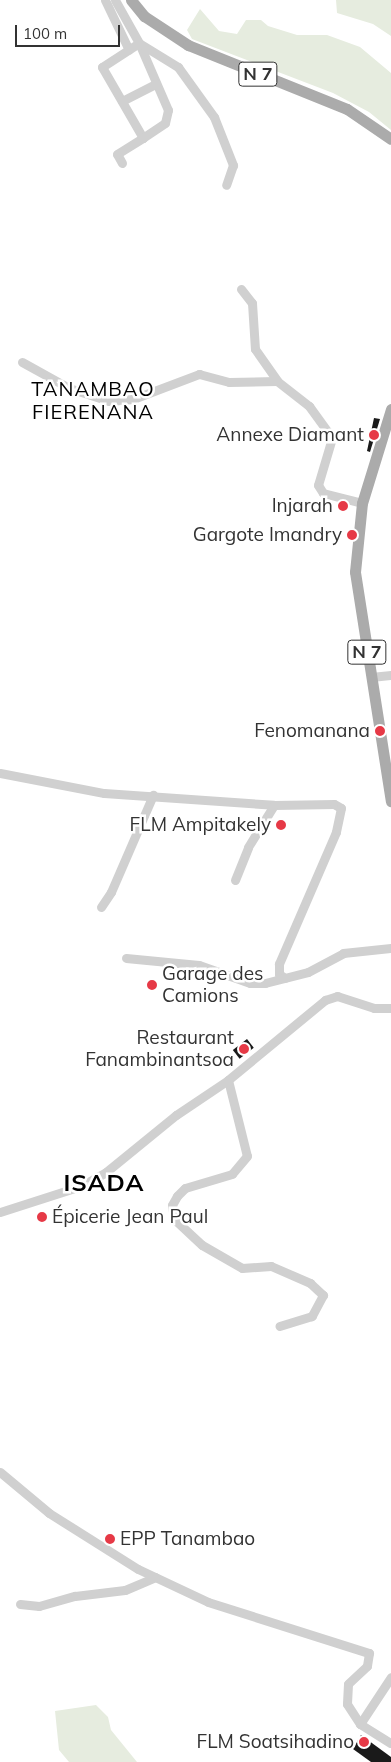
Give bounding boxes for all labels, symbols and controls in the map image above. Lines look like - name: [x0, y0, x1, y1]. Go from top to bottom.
- scale bar: [18, 15, 122, 47]
- text: 100 m: [23, 24, 67, 43]
- road number: N 7: [238, 59, 278, 90]
- district label: TANAMBAO FIERENANA: [30, 377, 156, 424]
- place label: Annexe Diamant: [216, 424, 364, 446]
- marker: Annexe Diamant: [368, 429, 380, 441]
- place label: Injarah: [272, 495, 333, 517]
- marker: Injarah: [337, 500, 349, 512]
- place label: Gargote Imandry: [193, 524, 342, 546]
- marker: Gargote Imandry: [346, 529, 358, 541]
- road number: N 7: [347, 636, 387, 668]
- place label: Fenomanana: [254, 720, 370, 742]
- marker: Fenomanana: [374, 725, 386, 737]
- place label: FLM Ampitakely: [130, 814, 271, 836]
- marker: FLM Ampitakely: [275, 819, 287, 831]
- place label: Garage des Camions: [162, 963, 263, 1007]
- marker: Garage des Camions: [146, 979, 158, 991]
- place label: Restaurant Fanambinantsoa: [85, 1027, 234, 1071]
- marker: Restaurant Fanambinantsoa: [238, 1043, 250, 1055]
- district label: ISADA: [63, 1169, 145, 1197]
- place label: Épicerie Jean Paul: [52, 1206, 208, 1228]
- marker: Épicerie Jean Paul: [36, 1211, 48, 1223]
- place label: EPP Tanambao: [120, 1528, 255, 1550]
- marker: EPP Tanambao: [104, 1533, 116, 1545]
- place label: FLM Soatsihadino: [197, 1731, 354, 1753]
- marker: FLM Soatsihadino: [358, 1736, 370, 1748]

